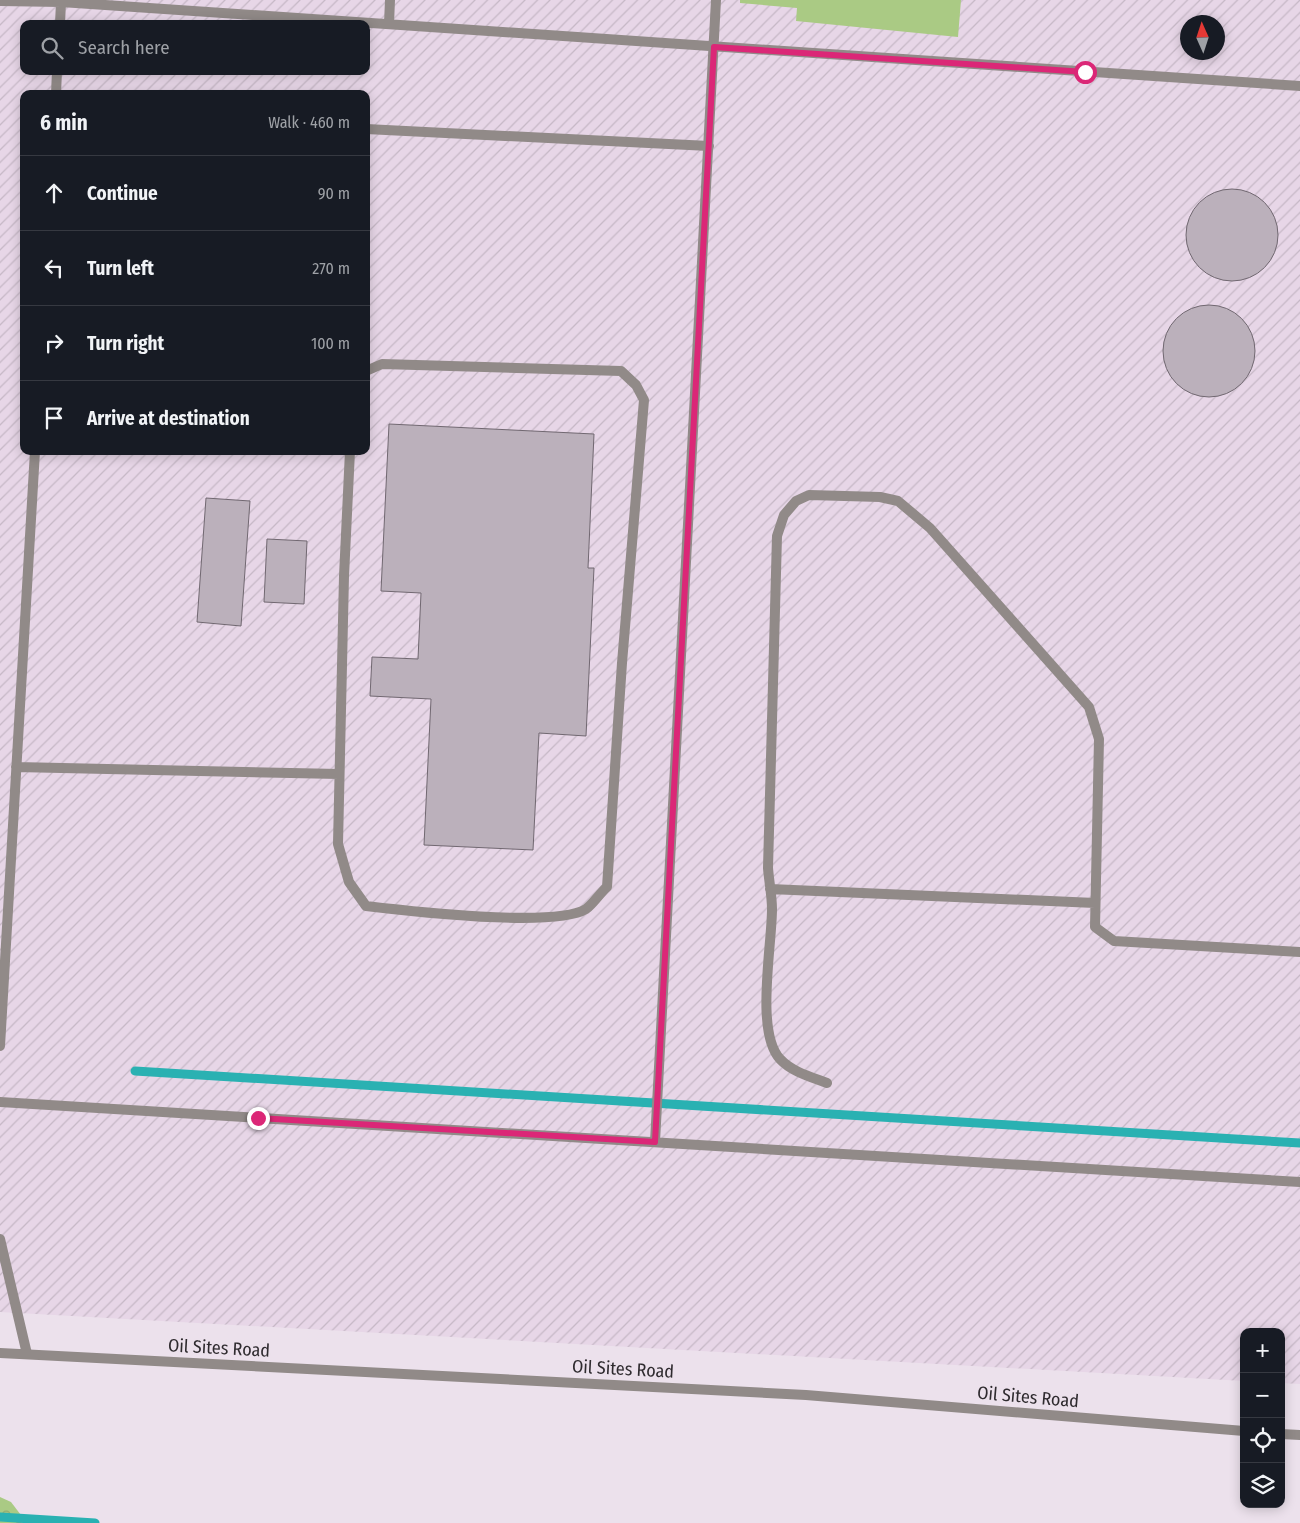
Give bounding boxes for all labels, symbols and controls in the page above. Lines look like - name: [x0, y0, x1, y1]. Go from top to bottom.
- north arrow: [1180, 15, 1225, 60]
- search box: [20, 20, 370, 75]
- icon: search: [38, 34, 66, 62]
- text: Search here: [78, 36, 170, 59]
- route start: [1074, 61, 1097, 84]
- text: 6 min: [40, 110, 88, 136]
- text: Walk · 460 m: [268, 113, 350, 132]
- icon: ahead: [40, 179, 68, 207]
- text: Continue: [87, 182, 158, 205]
- text: 90 m: [318, 184, 350, 203]
- icon: left: [40, 254, 68, 282]
- text: Turn left: [87, 257, 154, 280]
- text: 270 m: [312, 259, 350, 278]
- icon: right: [40, 329, 68, 357]
- text: Turn right: [87, 332, 164, 355]
- text: 100 m: [311, 334, 350, 353]
- icon: arrive: [40, 404, 68, 432]
- text: Arrive at destination: [87, 407, 250, 430]
- route end: [247, 1107, 270, 1130]
- map controls: [1240, 1328, 1285, 1508]
- button: +: [1240, 1328, 1285, 1373]
- street label: Oil Sites Road: [167, 1334, 271, 1362]
- street label: Oil Sites Road: [571, 1355, 675, 1383]
- button: −: [1240, 1373, 1285, 1418]
- street label: Oil Sites Road: [976, 1382, 1080, 1412]
- button: locate: [1240, 1418, 1285, 1463]
- button: layers: [1240, 1463, 1285, 1508]

